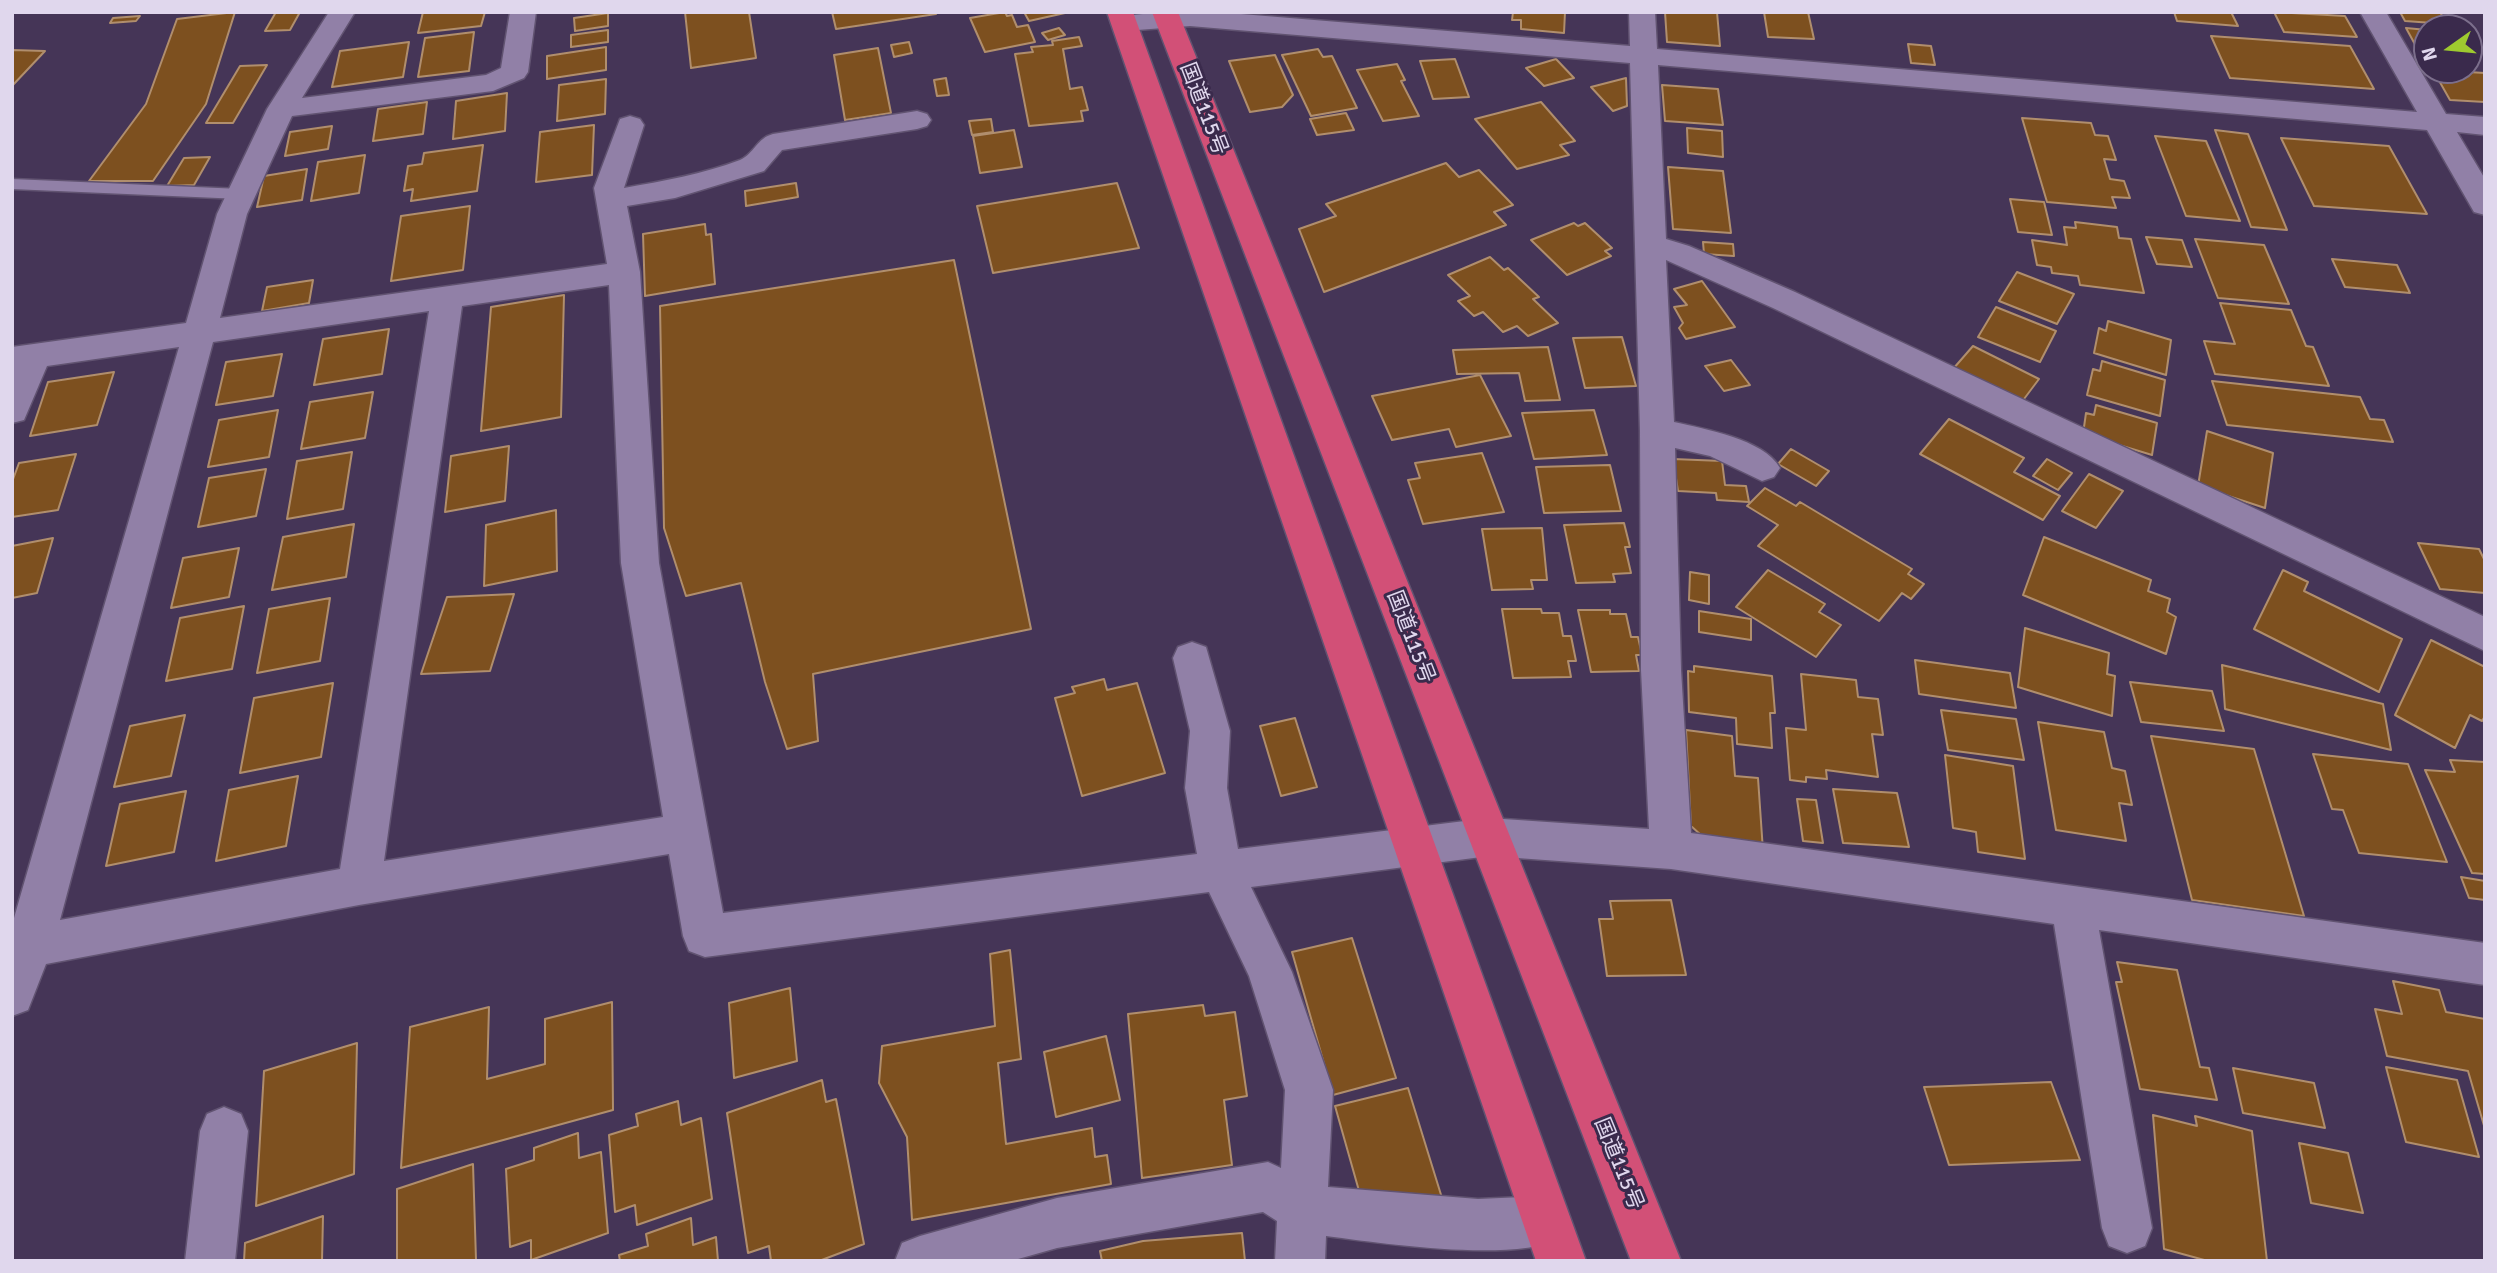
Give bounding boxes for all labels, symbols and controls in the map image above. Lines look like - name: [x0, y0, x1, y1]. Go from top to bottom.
- north arrow: [2413, 14, 2483, 84]
- text: N: [2416, 44, 2443, 63]
- street label: 国道115号: [1174, 59, 1232, 159]
- street label: 国道115号: [1381, 587, 1439, 687]
- street label: 国道115号: [1588, 1114, 1648, 1214]

